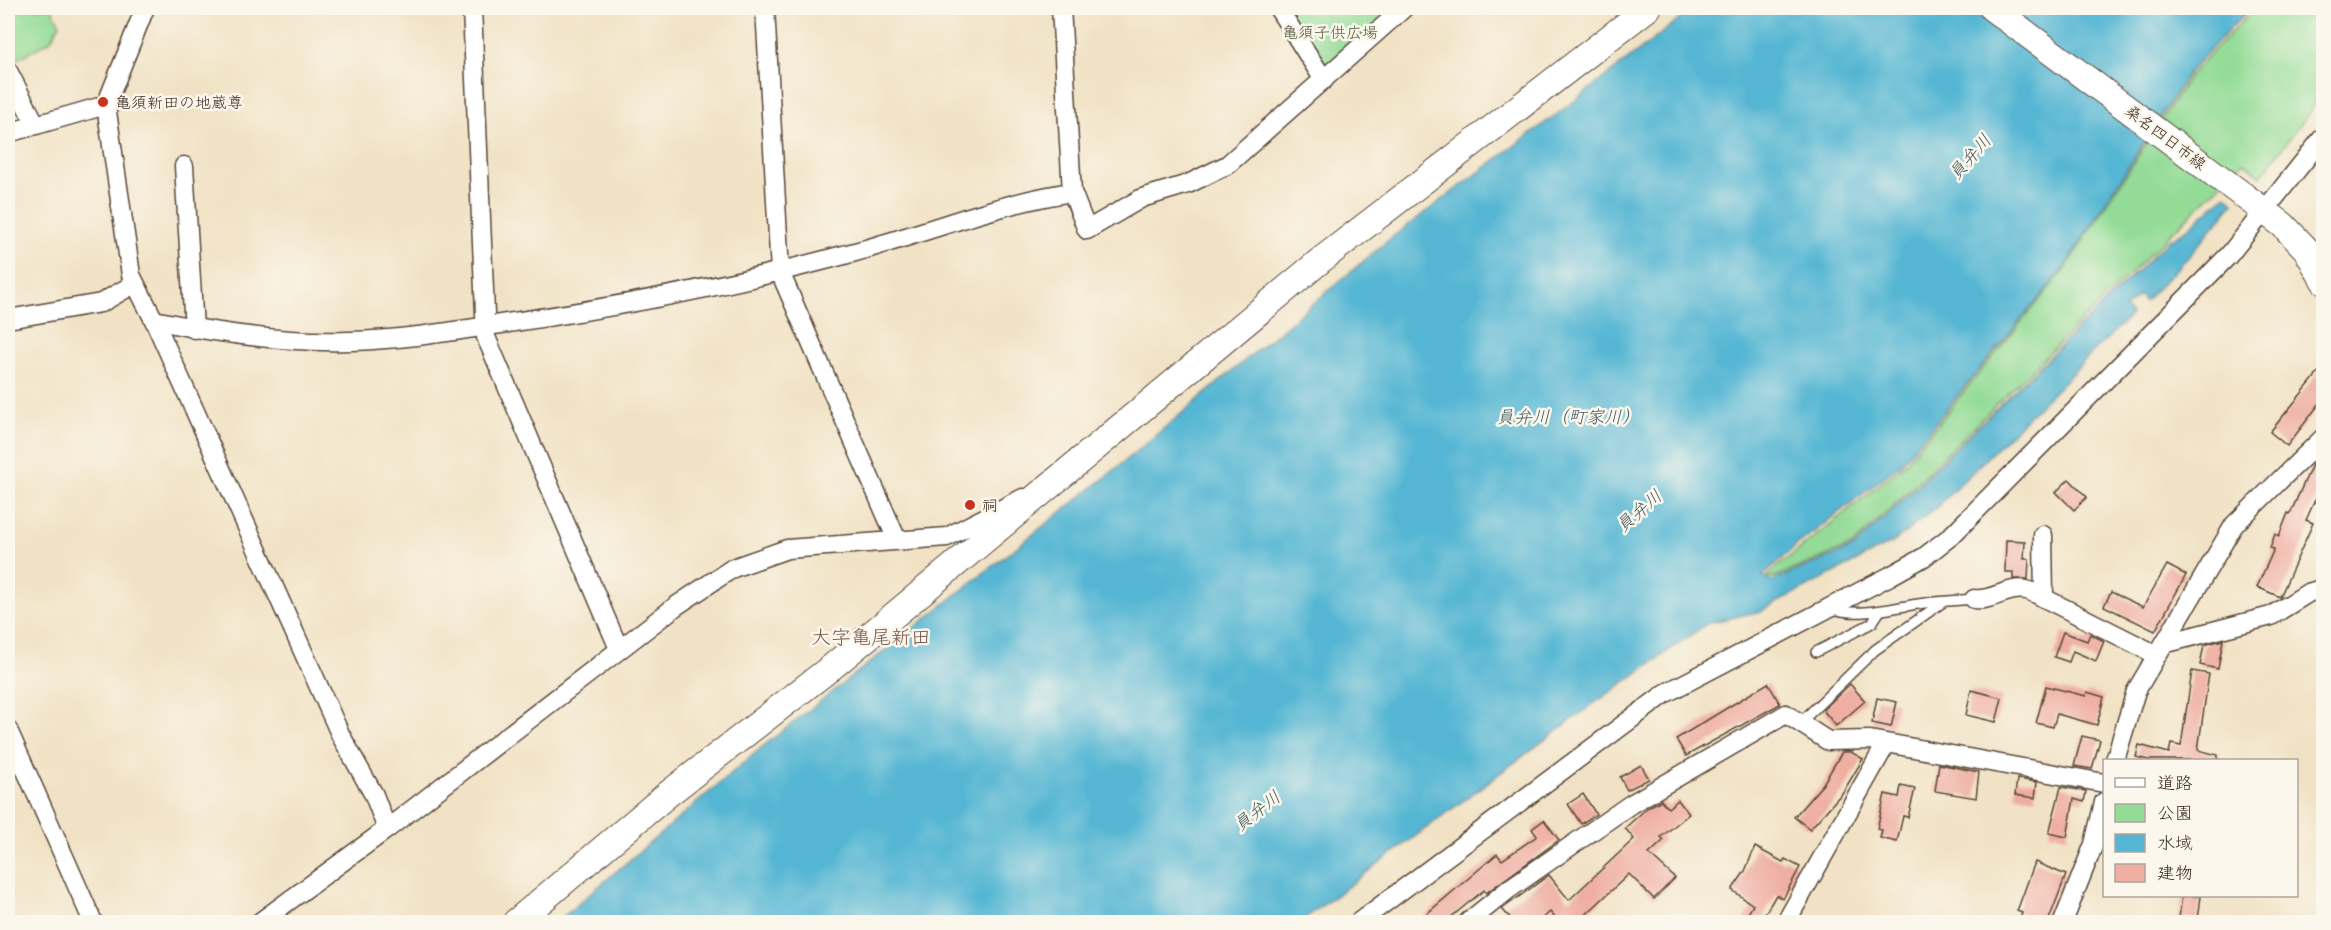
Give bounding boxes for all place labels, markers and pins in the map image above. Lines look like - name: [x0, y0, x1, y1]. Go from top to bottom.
- place label: 亀須新田の地蔵尊: [115, 94, 243, 113]
- marker: 亀須新田の地蔵尊: [96, 95, 110, 109]
- place label: 祠: [982, 497, 998, 516]
- marker: 祠: [963, 498, 977, 512]

